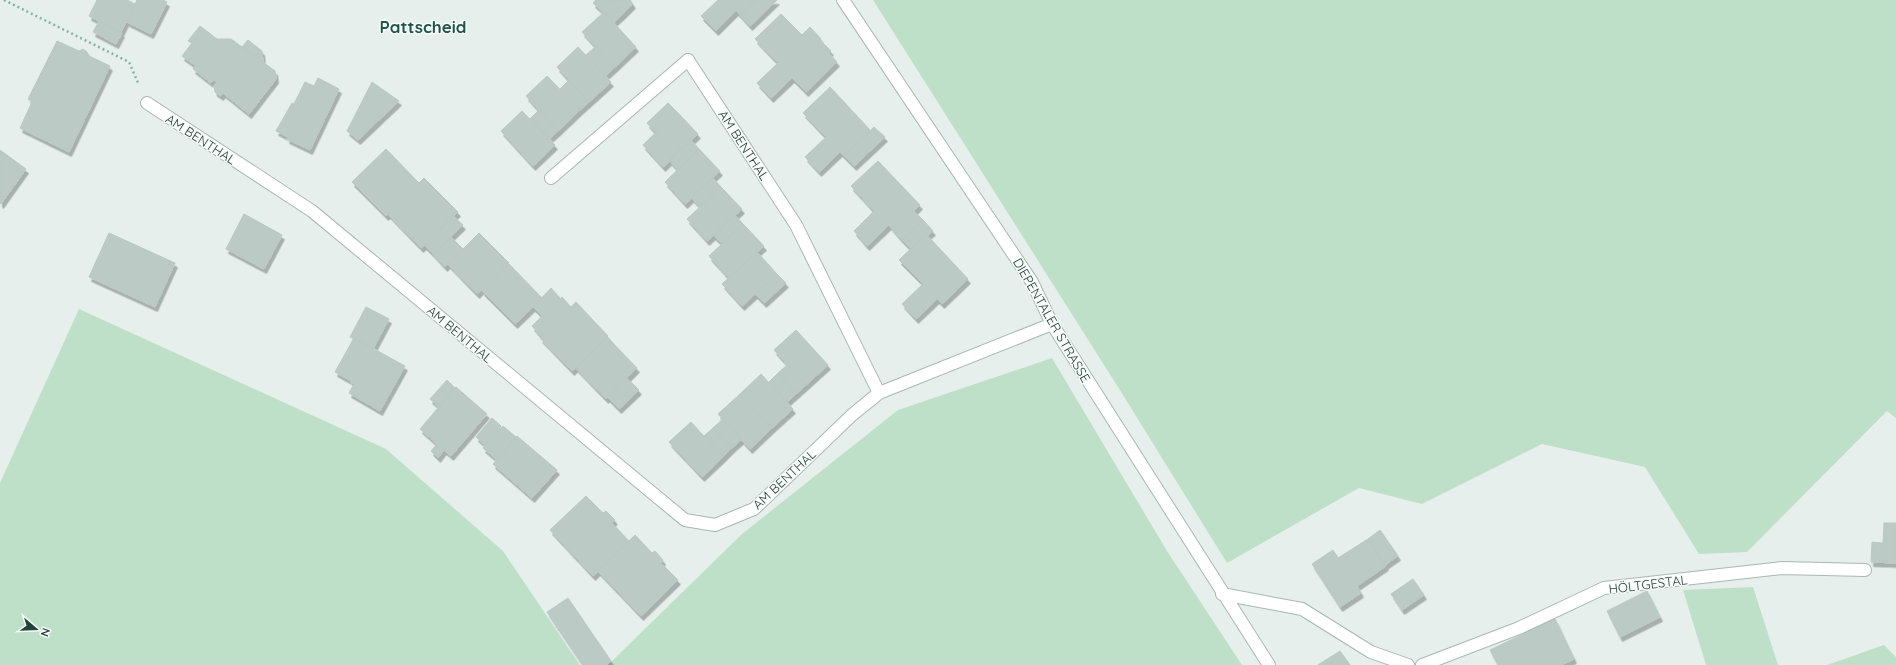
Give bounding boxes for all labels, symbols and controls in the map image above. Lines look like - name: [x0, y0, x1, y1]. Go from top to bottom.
- district label: Pattscheid: [380, 16, 466, 37]
- street label: AM BENTHAL: [715, 107, 773, 183]
- street label: AM BENTHAL: [163, 110, 239, 168]
- street label: DIEPENTALER STRASSE: [1010, 255, 1094, 385]
- street label: AM BENTHAL: [424, 302, 496, 366]
- street label: AM BENTHAL: [749, 446, 819, 512]
- street label: HÖLTGESTAL: [1608, 571, 1688, 597]
- north arrow: [16, 609, 56, 649]
- text: N: [38, 626, 53, 638]

